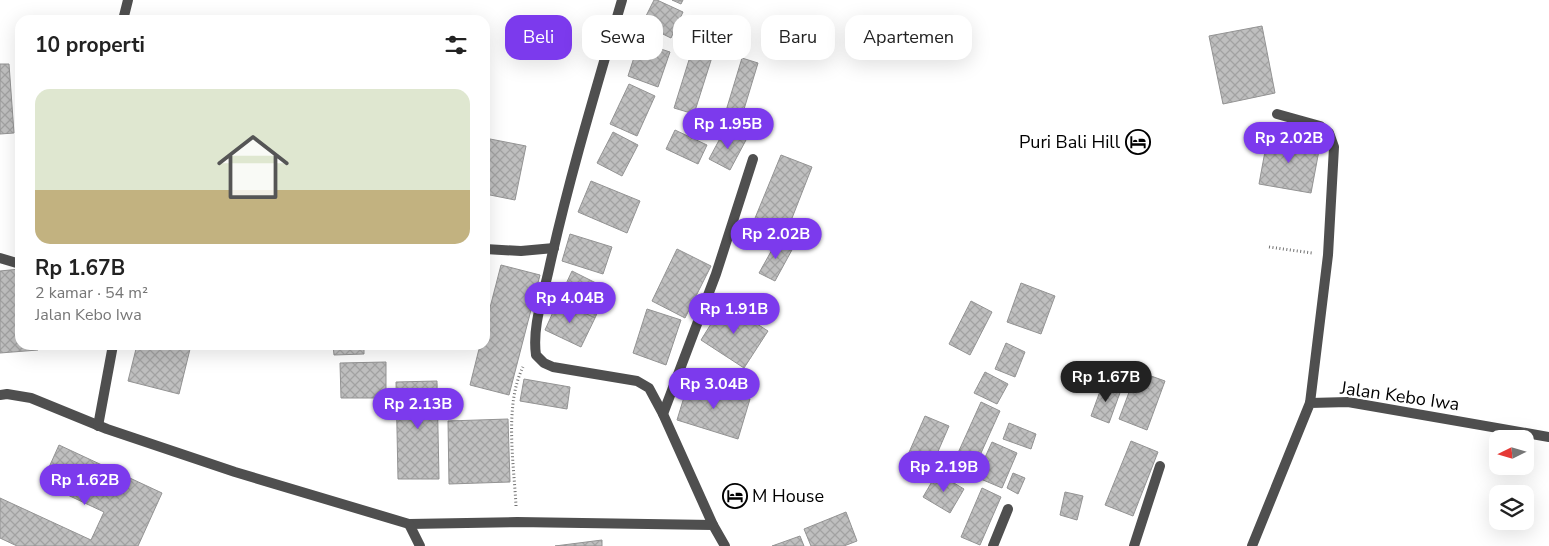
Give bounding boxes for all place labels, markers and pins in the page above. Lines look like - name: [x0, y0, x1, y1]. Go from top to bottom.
- pin: Rp 1.95B: [676, 108, 780, 150]
- pin: Rp 2.02B: [1237, 121, 1341, 164]
- hotel icon: Puri Bali Hill: [1125, 129, 1151, 155]
- place label: Puri Bali Hill: [1019, 130, 1121, 154]
- pin: Rp 2.02B: [724, 218, 828, 260]
- pin: Rp 4.04B: [518, 282, 622, 324]
- pin: Rp 1.91B: [682, 292, 786, 335]
- pin: Rp 1.67B: [1054, 360, 1158, 403]
- pin: Rp 3.04B: [662, 368, 766, 410]
- pin: Rp 2.13B: [366, 388, 470, 430]
- pin: Rp 2.19B: [892, 450, 996, 493]
- pin: Rp 1.62B: [33, 464, 137, 506]
- hotel icon: M House: [722, 483, 748, 509]
- place label: M House: [752, 484, 824, 508]

